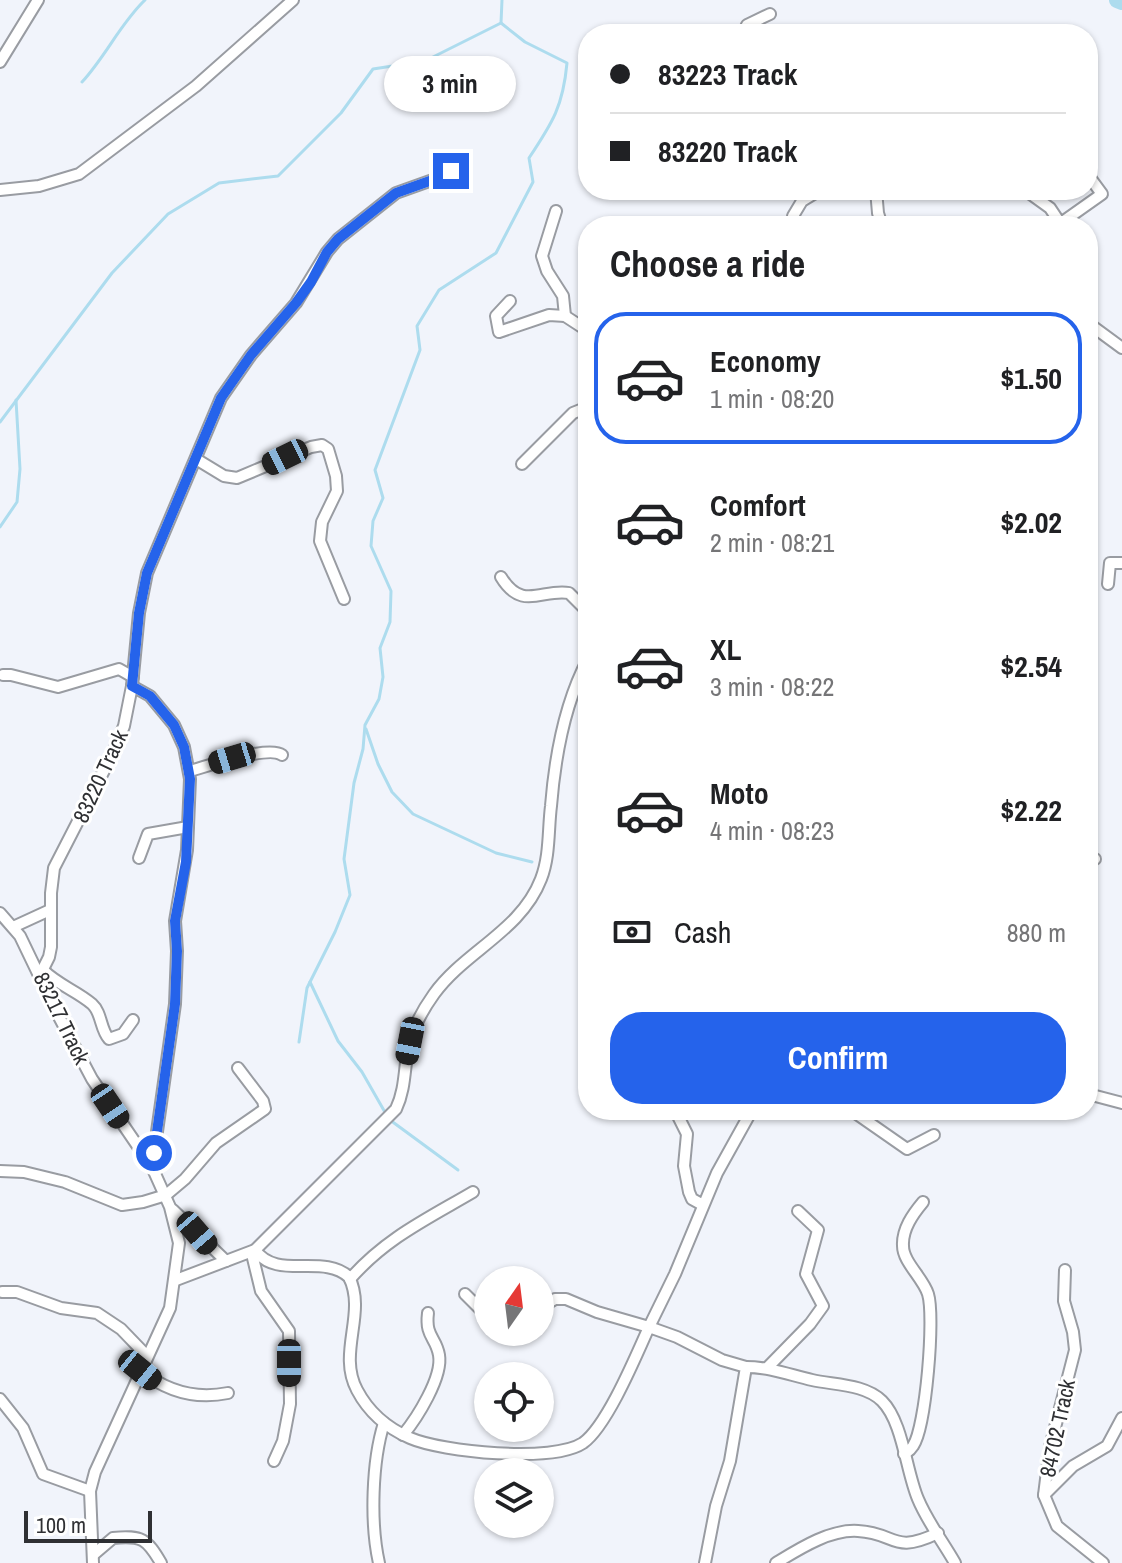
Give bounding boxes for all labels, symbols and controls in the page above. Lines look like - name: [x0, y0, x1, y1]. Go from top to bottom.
- text: 83223 Track: [658, 54, 798, 94]
- callout: 3 min: [385, 55, 517, 111]
- text: 3 min: [422, 66, 478, 101]
- text: 83220 Track: [658, 131, 798, 171]
- route end: [433, 153, 469, 189]
- text: Choose a ride: [610, 240, 805, 288]
- text: Economy: [710, 341, 821, 381]
- icon: car: [614, 342, 686, 414]
- text: $1.50: [1000, 358, 1062, 398]
- text: 1 min · 08:20: [710, 381, 834, 416]
- car: [258, 436, 312, 478]
- text: Comfort: [710, 485, 806, 525]
- icon: car: [614, 486, 686, 558]
- text: $2.02: [1000, 502, 1062, 542]
- text: 2 min · 08:21: [710, 525, 834, 560]
- text: XL: [710, 629, 741, 669]
- icon: car: [614, 630, 686, 702]
- text: $2.54: [1000, 646, 1062, 686]
- text: 3 min · 08:22: [710, 669, 834, 704]
- street label: 83220 Track: [65, 724, 135, 827]
- car: [206, 740, 258, 776]
- text: Moto: [710, 773, 769, 813]
- icon: car: [614, 774, 686, 846]
- text: $2.22: [1000, 790, 1062, 830]
- text: 4 min · 08:23: [710, 813, 834, 848]
- icon: cash: [610, 910, 654, 954]
- text: Cash: [674, 912, 731, 952]
- text: 880 m: [1007, 915, 1066, 950]
- street label: 83217 Track: [27, 967, 98, 1070]
- button: Confirm: [610, 1012, 1066, 1104]
- car: [394, 1015, 426, 1067]
- car: [87, 1079, 133, 1133]
- route start: [136, 1135, 172, 1171]
- car: [172, 1207, 222, 1259]
- north arrow: [474, 1266, 554, 1346]
- map controls: [474, 1266, 554, 1538]
- car: [277, 1339, 301, 1387]
- car: [114, 1346, 166, 1394]
- button: locate: [474, 1362, 554, 1442]
- street label: 84702 Track: [1032, 1375, 1082, 1480]
- button: layers: [474, 1458, 554, 1538]
- scale bar: [24, 1507, 152, 1543]
- text: 100 m: [36, 1510, 86, 1540]

